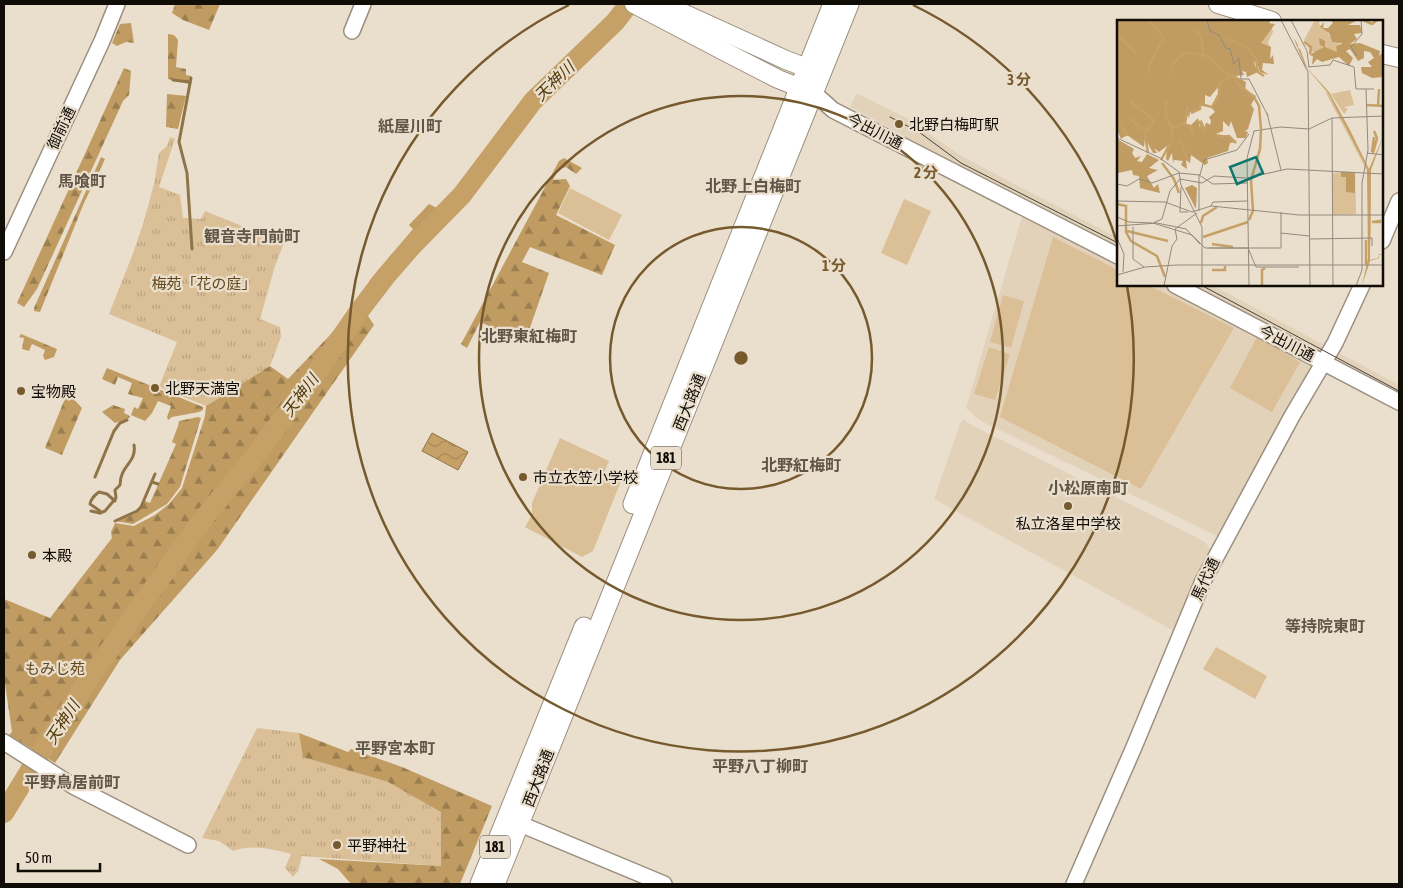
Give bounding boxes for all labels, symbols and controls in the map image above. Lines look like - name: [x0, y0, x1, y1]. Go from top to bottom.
- inset map: [1117, 20, 1383, 286]
- water label: 天神川: [530, 56, 579, 104]
- text: 3 分: [1007, 71, 1031, 88]
- street label: 御前通: [44, 104, 78, 152]
- street label: 今出川通: [844, 110, 906, 152]
- place label: 北野白梅町駅: [909, 116, 999, 133]
- district label: 紙屋川町: [378, 117, 442, 135]
- marker: 北野白梅町駅: [893, 118, 905, 130]
- text: 2 分: [914, 164, 938, 181]
- district label: 馬喰町: [58, 172, 106, 190]
- district label: 北野上白梅町: [705, 177, 801, 195]
- district label: 観音寺門前町: [204, 227, 300, 245]
- text: 1 分: [822, 257, 846, 274]
- park label: 梅苑「花の庭」: [151, 275, 257, 292]
- street label: 今出川通: [1256, 322, 1318, 364]
- district label: 北野東紅梅町: [481, 327, 577, 345]
- centre of rings: [732, 349, 750, 367]
- water label: 天神川: [278, 369, 323, 420]
- street label: 西大路通: [670, 371, 708, 433]
- place label: 北野天満宮: [165, 380, 240, 397]
- marker: 北野天満宮: [149, 382, 161, 394]
- place label: 宝物殿: [31, 383, 76, 400]
- marker: 宝物殿: [15, 385, 27, 397]
- road number: 181: [651, 446, 681, 469]
- district label: 北野紅梅町: [761, 456, 841, 474]
- place label: 市立衣笠小学校: [533, 469, 638, 486]
- marker: 市立衣笠小学校: [517, 471, 529, 483]
- district label: 小松原南町: [1048, 479, 1128, 497]
- marker: 私立洛星中学校: [1062, 500, 1074, 512]
- place label: 私立洛星中学校: [1015, 515, 1121, 532]
- place label: 本殿: [42, 547, 72, 564]
- marker: 本殿: [26, 549, 38, 561]
- street label: 馬代通: [1188, 555, 1222, 603]
- district label: 等持院東町: [1285, 617, 1365, 635]
- park label: もみじ苑: [25, 660, 85, 677]
- water label: 天神川: [41, 695, 84, 747]
- district label: 平野宮本町: [355, 739, 435, 757]
- street label: 西大路通: [519, 747, 557, 809]
- district label: 平野八丁柳町: [712, 757, 808, 775]
- district label: 平野鳥居前町: [24, 773, 120, 791]
- road number: 181: [480, 836, 510, 859]
- place label: 平野神社: [347, 837, 407, 854]
- marker: 平野神社: [331, 839, 343, 851]
- scale bar: [18, 840, 100, 872]
- text: 50 m: [25, 849, 52, 866]

